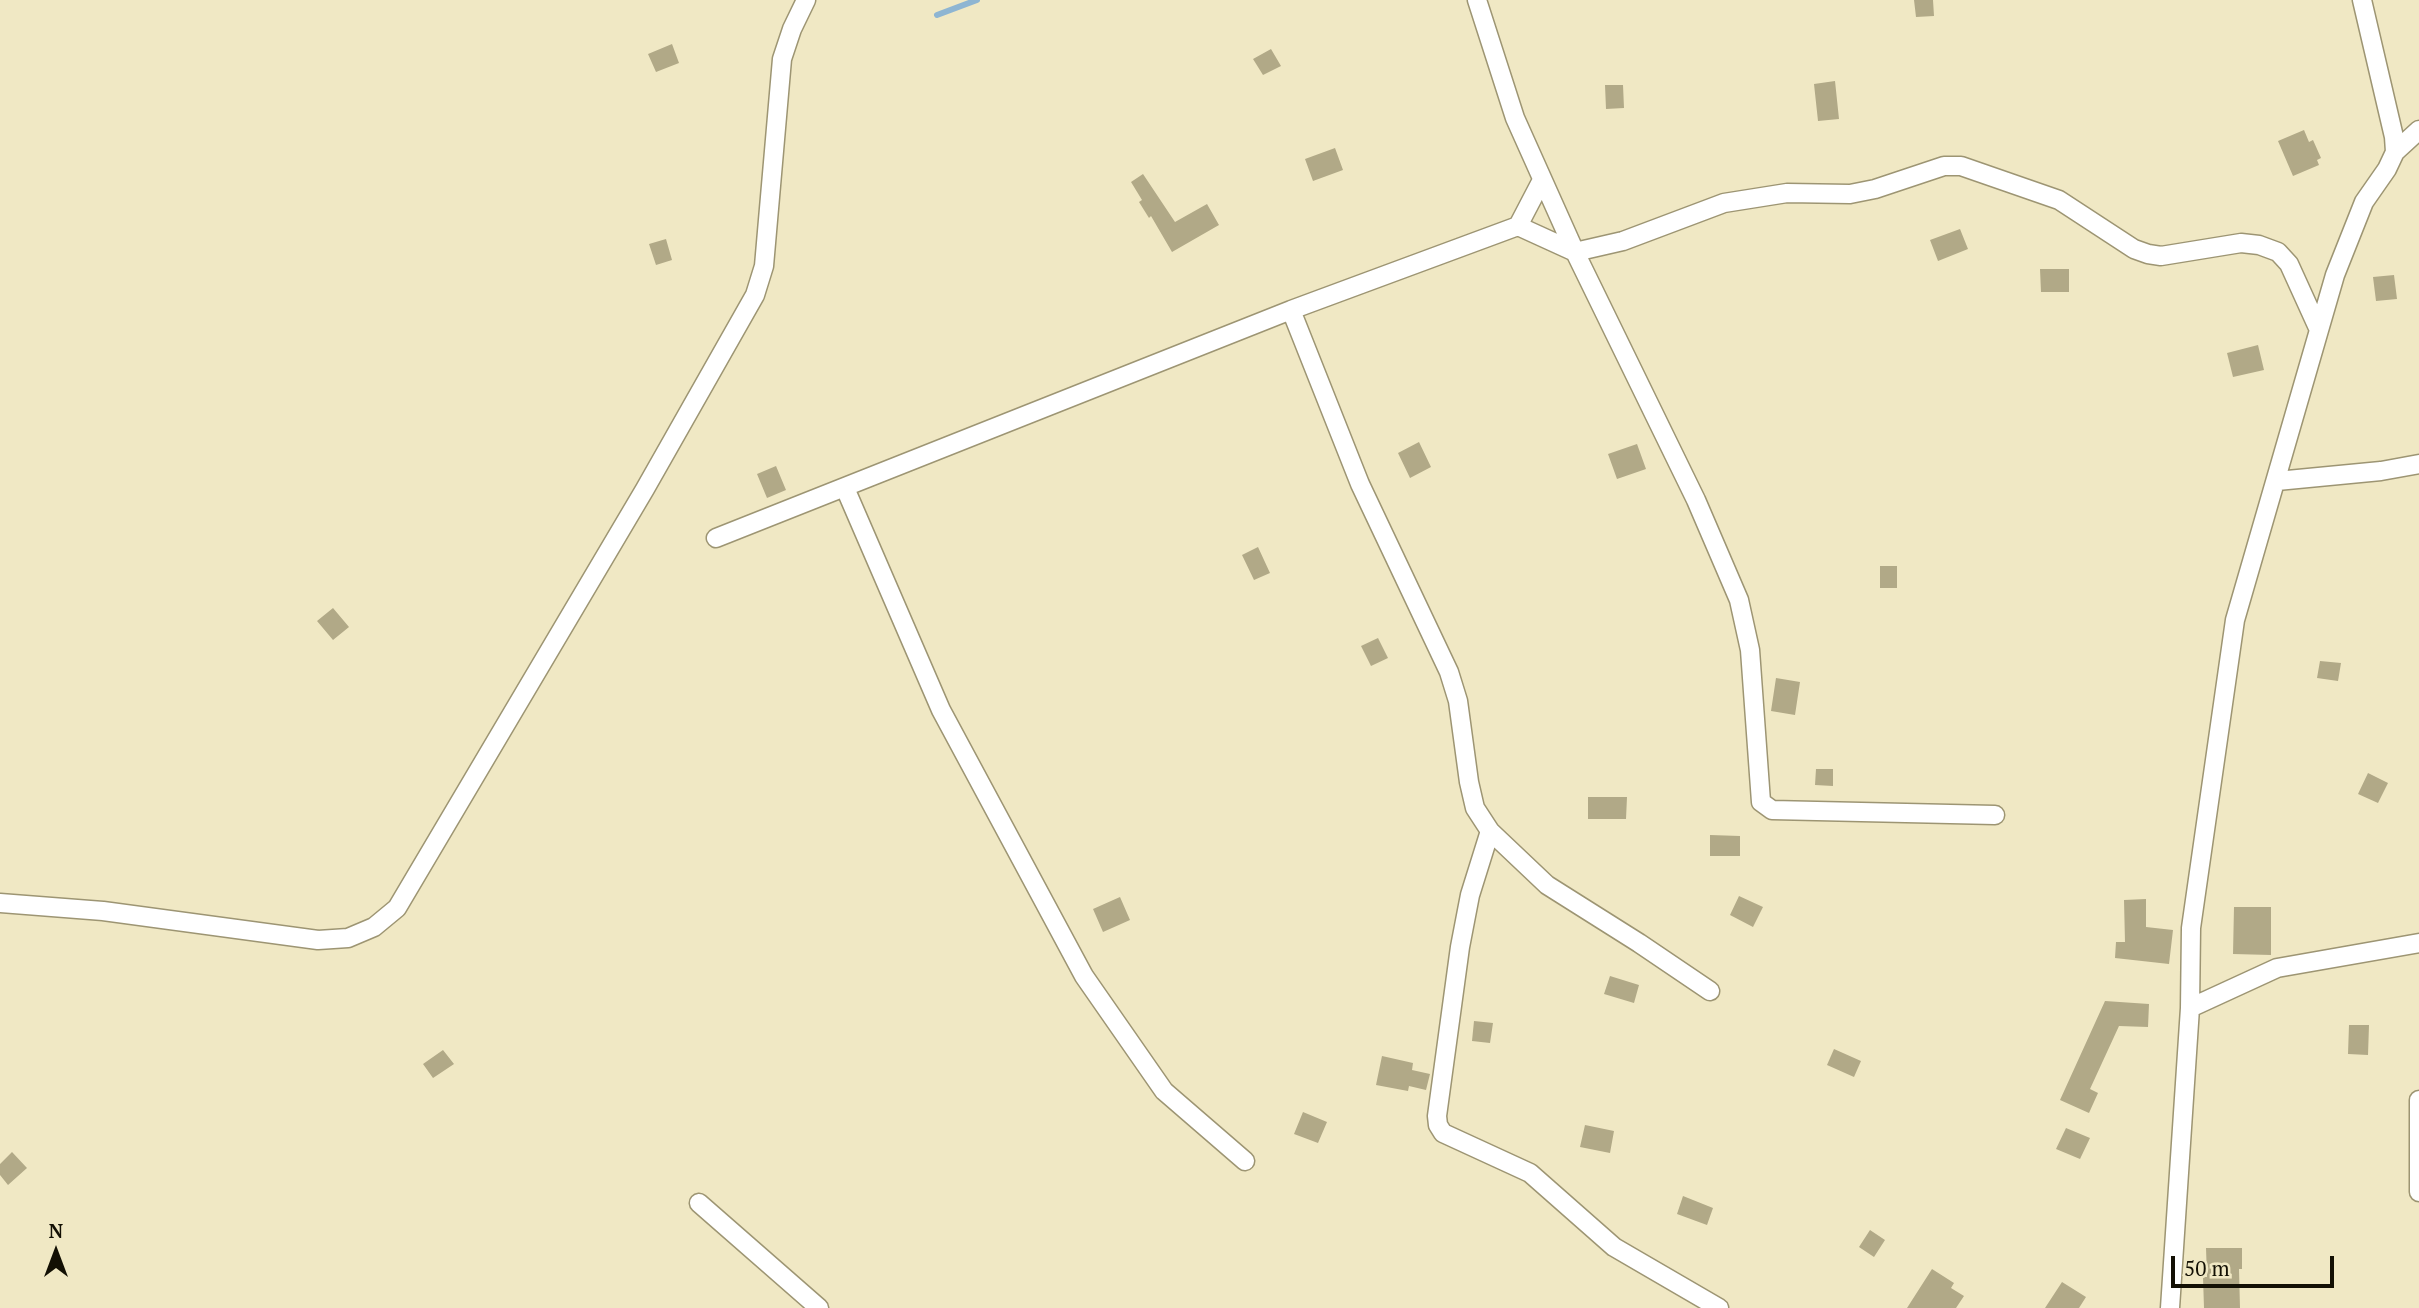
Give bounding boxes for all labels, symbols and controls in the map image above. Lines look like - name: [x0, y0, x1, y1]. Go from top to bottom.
- north arrow: [21, 1217, 91, 1287]
- text: N: [49, 1218, 63, 1243]
- scale bar: [2174, 1242, 2337, 1286]
- text: 50 m: [2184, 1254, 2230, 1282]

